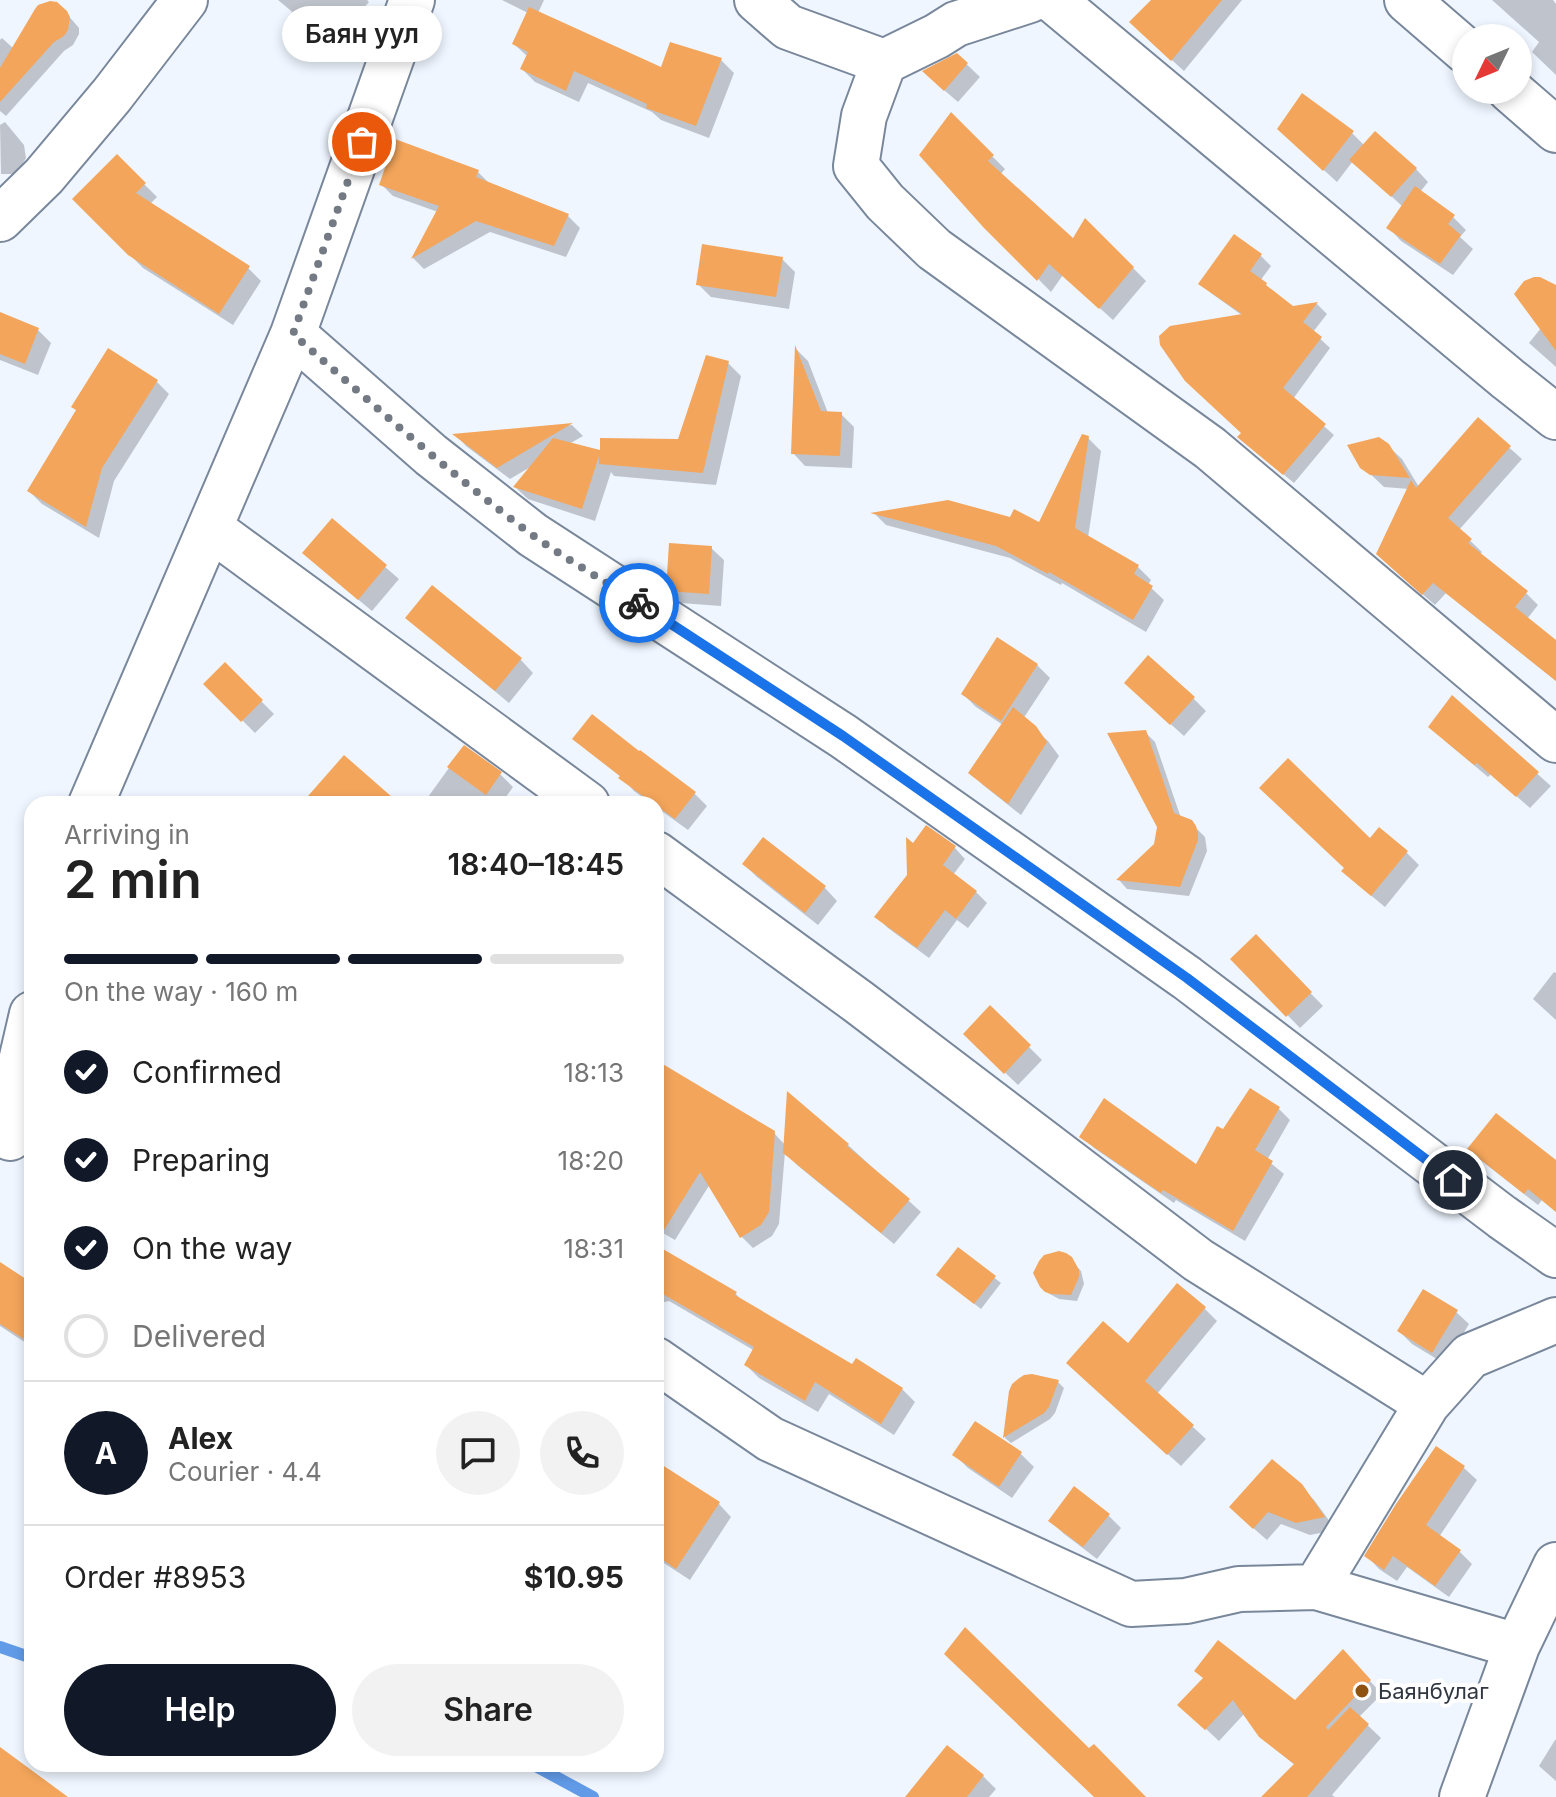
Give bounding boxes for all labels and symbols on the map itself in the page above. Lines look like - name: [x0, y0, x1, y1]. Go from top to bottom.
- callout: Баян уул: [282, 6, 442, 62]
- north arrow: [1452, 24, 1532, 104]
- pin: [328, 108, 396, 176]
- courier: [599, 563, 679, 643]
- pin: [1419, 1146, 1487, 1214]
- place label: Баянбулаг: [1378, 1678, 1489, 1704]
- marker: Баянбулаг: [1353, 1682, 1371, 1700]

